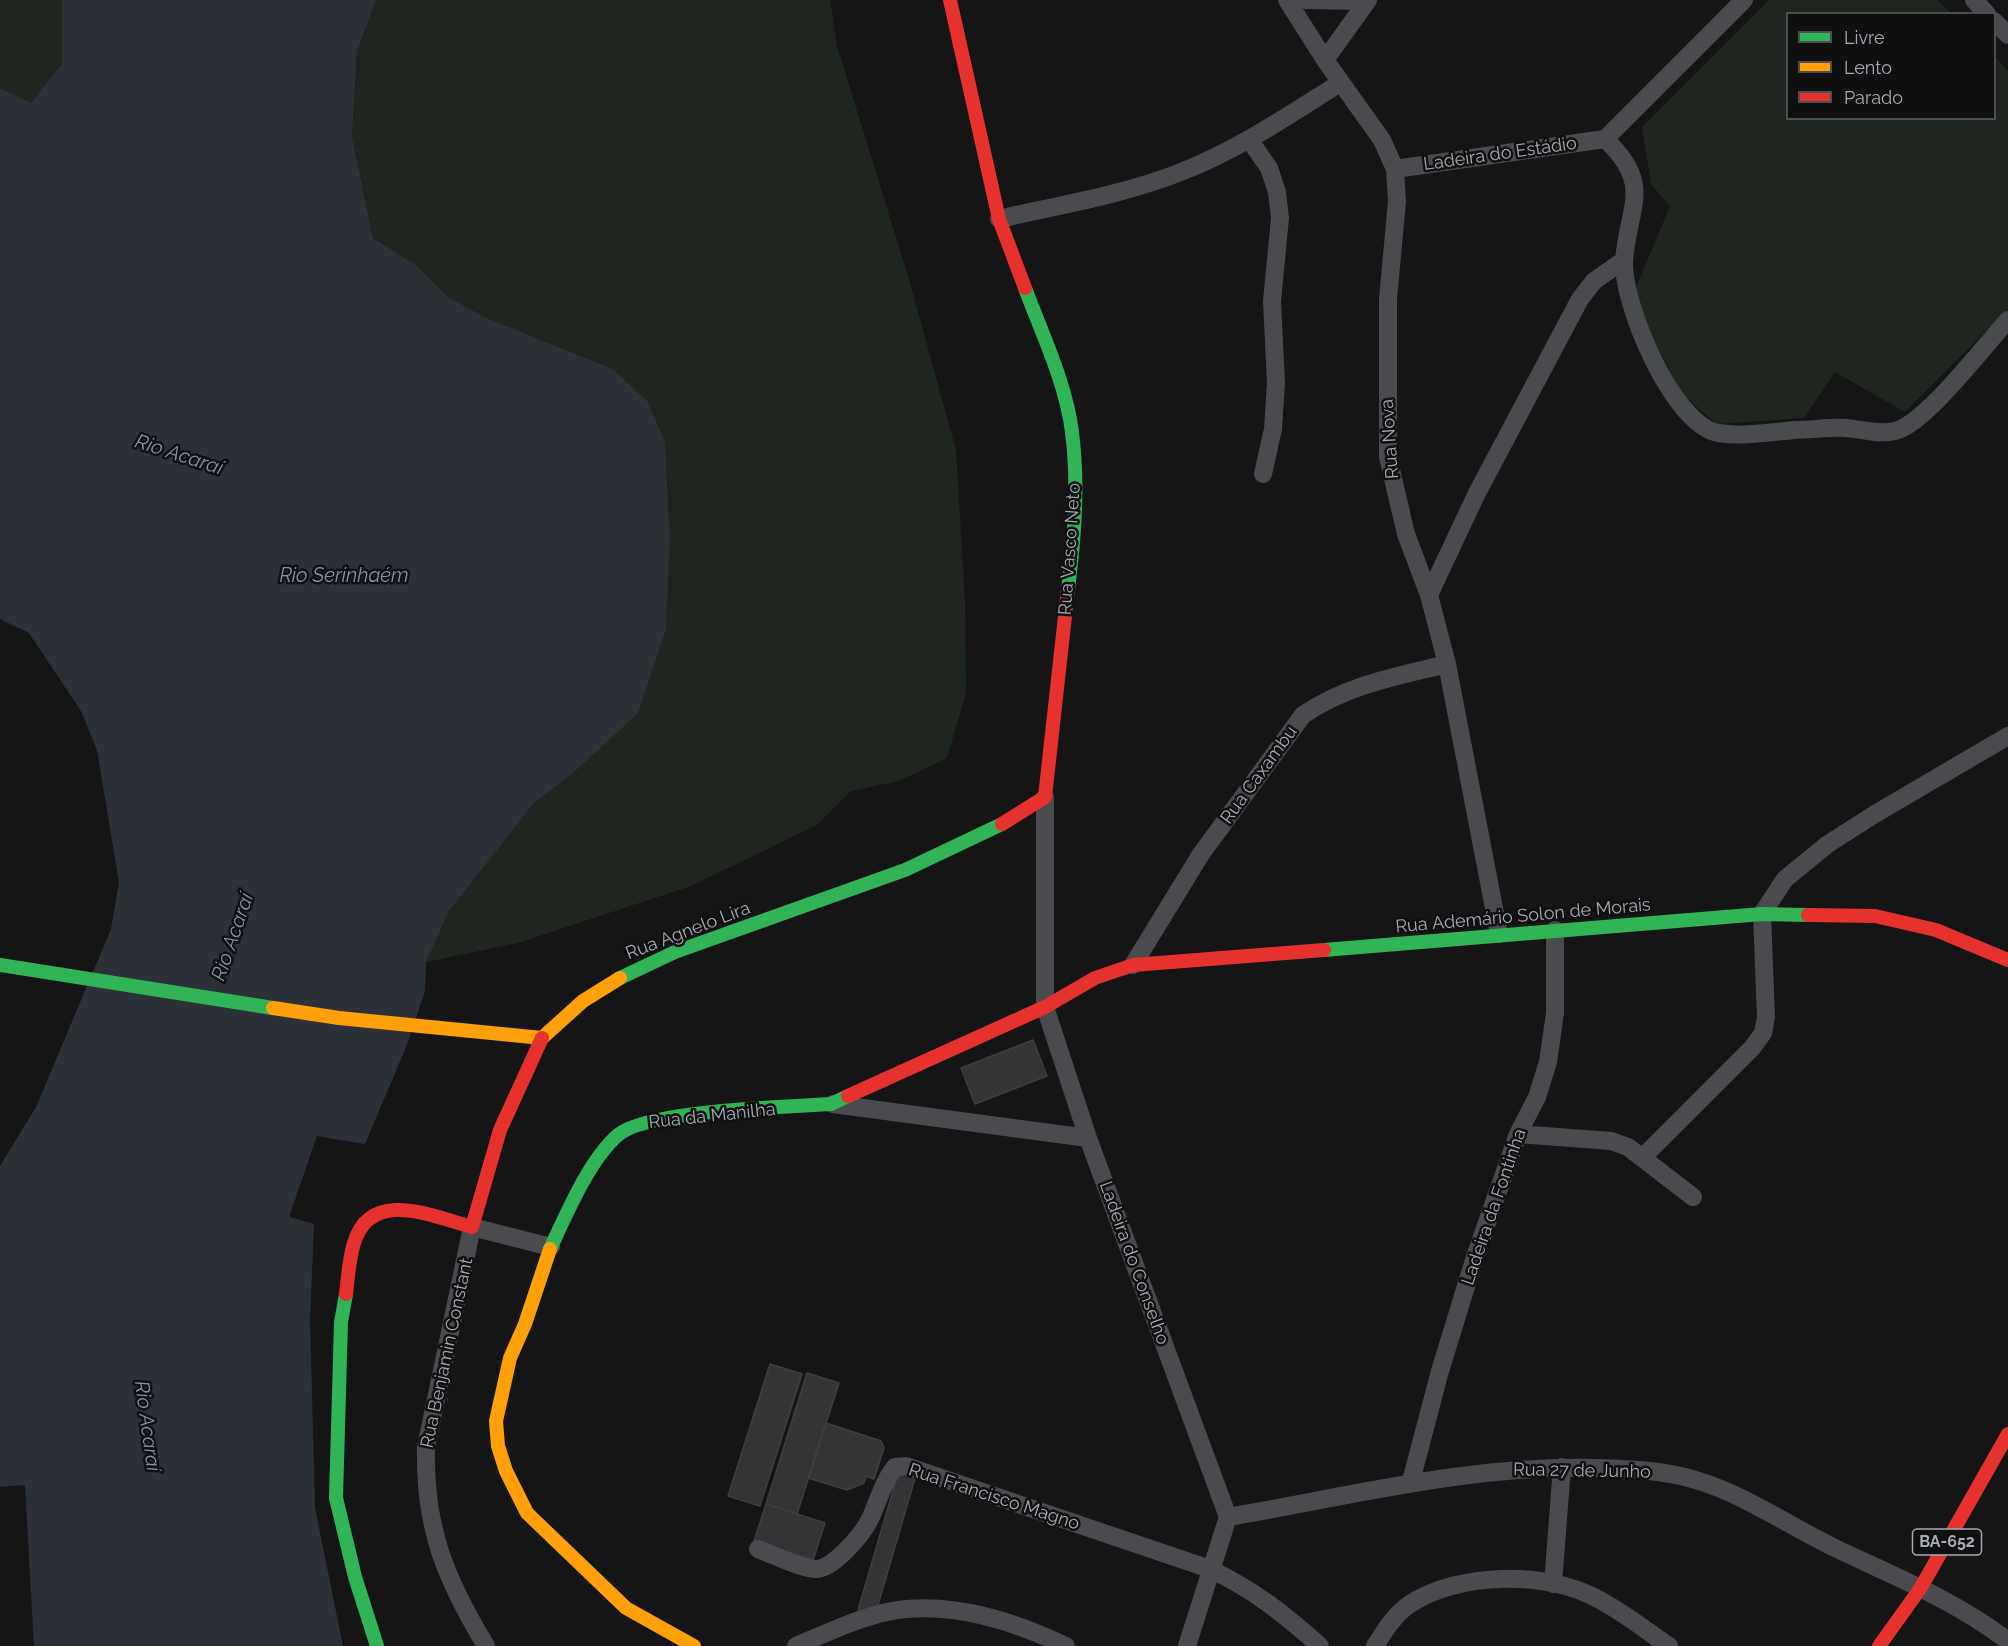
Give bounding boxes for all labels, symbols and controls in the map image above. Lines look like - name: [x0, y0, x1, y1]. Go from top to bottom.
- legend: [1786, 12, 1996, 120]
- text: Livre: [1844, 27, 1885, 48]
- text: Lento: [1844, 57, 1892, 78]
- text: Parado: [1844, 87, 1903, 108]
- street label: Ladeira do Estádio: [1422, 133, 1578, 175]
- street label: Rua Nova: [1376, 398, 1404, 480]
- water label: Rio Acaraí: [132, 430, 226, 480]
- street label: Rua Vasco Neto: [1055, 482, 1085, 616]
- water label: Rio Serinhaém: [279, 564, 409, 588]
- street label: Rua Caxambu: [1216, 722, 1302, 828]
- water label: Rio Acaraí: [207, 890, 259, 984]
- street label: Rua Ademário Solon de Morais: [1395, 894, 1651, 938]
- street label: Rua Agnelo Lira: [623, 897, 753, 965]
- street label: Rua da Manilha: [648, 1099, 776, 1133]
- street label: Ladeira da Fontinha: [1457, 1126, 1531, 1288]
- street label: Ladeira do Conselho: [1094, 1178, 1174, 1348]
- street label: Rua Benjamin Constant: [416, 1256, 478, 1450]
- water label: Rio Acaraí: [129, 1379, 165, 1473]
- street label: Rua Francisco Magno: [906, 1459, 1082, 1535]
- street label: Rua 27 de Junho: [1513, 1459, 1651, 1483]
- road number: BA-652: [1912, 1529, 1982, 1555]

